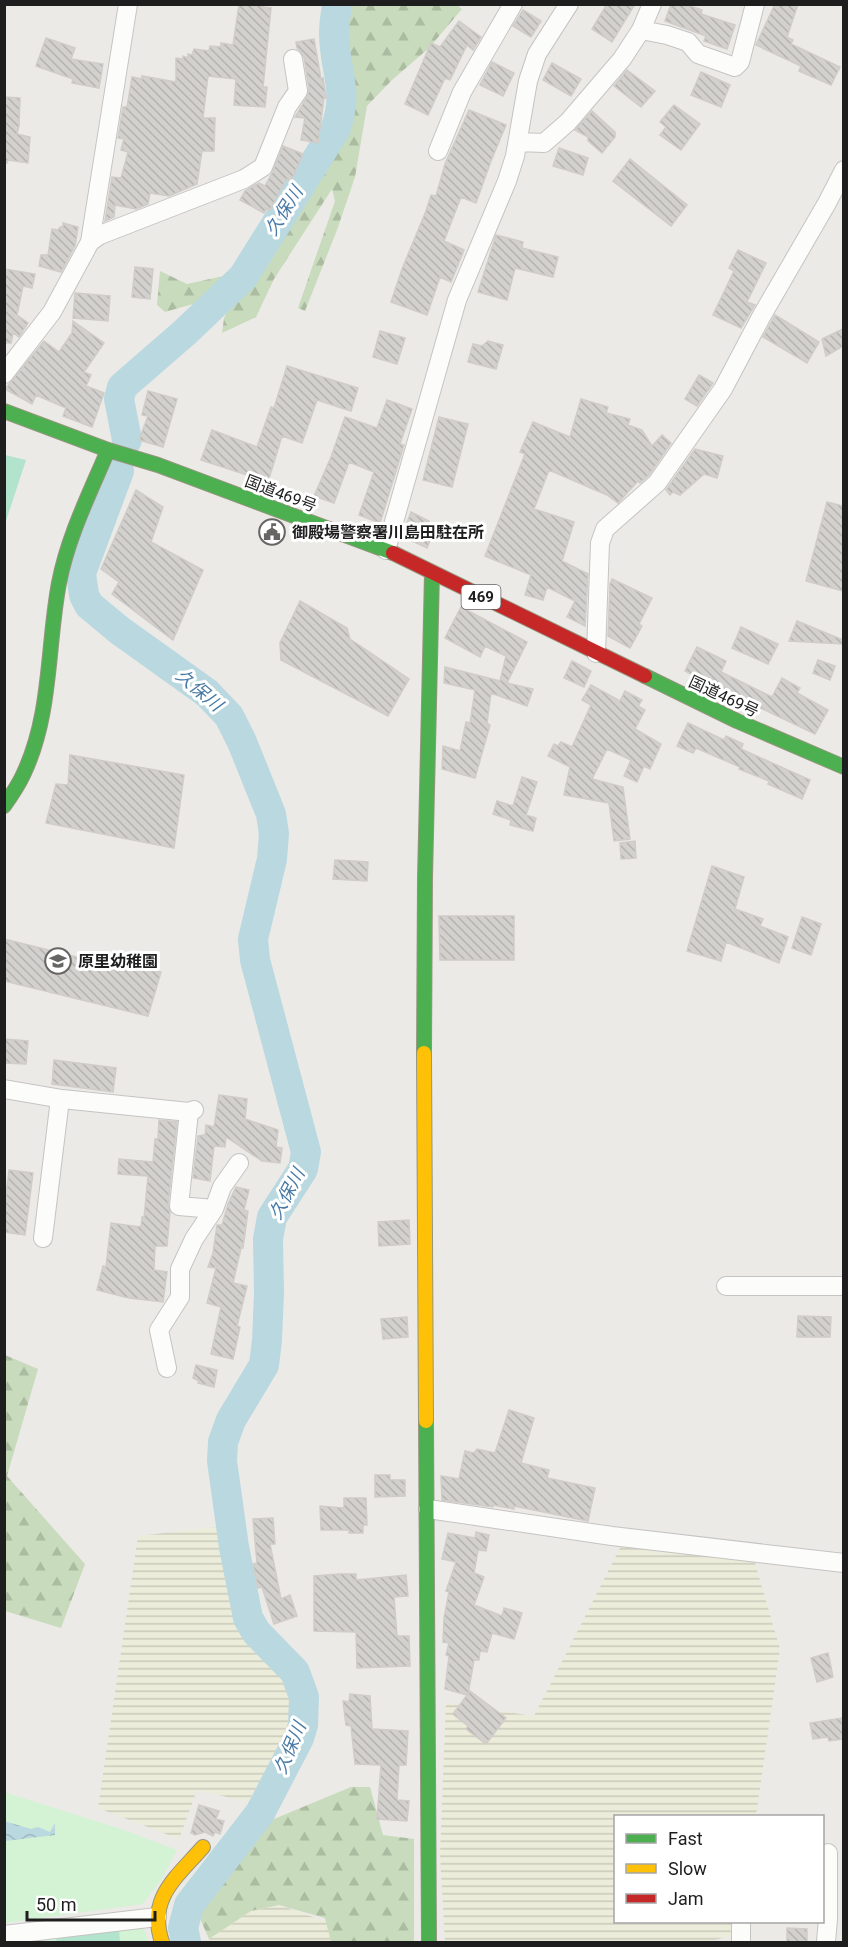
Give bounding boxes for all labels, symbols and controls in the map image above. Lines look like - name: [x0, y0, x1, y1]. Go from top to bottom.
- water label: 久保川: [260, 181, 308, 239]
- street label: 国道469号: [242, 471, 319, 516]
- public building icon: 御殿場警察署川島田駐在所: [257, 517, 287, 547]
- place label: 御殿場警察署川島田駐在所: [292, 523, 484, 542]
- road number: 469: [462, 585, 500, 609]
- water label: 久保川: [172, 664, 228, 716]
- street label: 国道469号: [686, 672, 762, 721]
- school or university icon: 原里幼稚園: [43, 946, 73, 976]
- place label: 原里幼稚園: [78, 952, 158, 971]
- water label: 久保川: [265, 1163, 309, 1223]
- water label: 久保川: [269, 1717, 311, 1777]
- legend: [614, 1815, 824, 1923]
- text: Fast: [668, 1828, 703, 1849]
- text: Slow: [668, 1858, 707, 1879]
- scale bar: [27, 1884, 154, 1922]
- text: Jam: [668, 1888, 704, 1909]
- text: 50 m: [36, 1894, 76, 1915]

